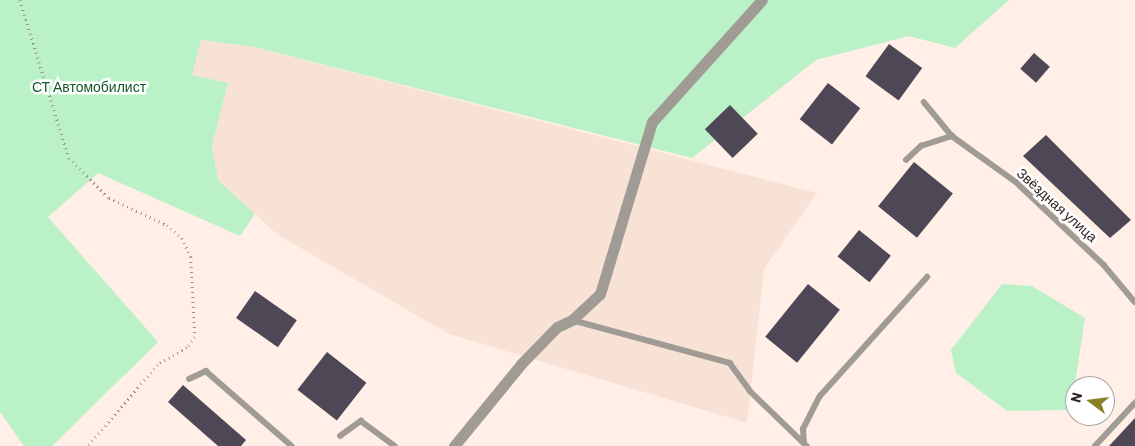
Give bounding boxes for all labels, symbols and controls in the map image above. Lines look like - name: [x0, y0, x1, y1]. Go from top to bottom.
- park label: СТ Автомобилист: [32, 79, 146, 95]
- street label: Звёздная улица: [1013, 165, 1101, 245]
- north arrow: [1065, 376, 1115, 426]
- text: N: [1067, 391, 1085, 404]

